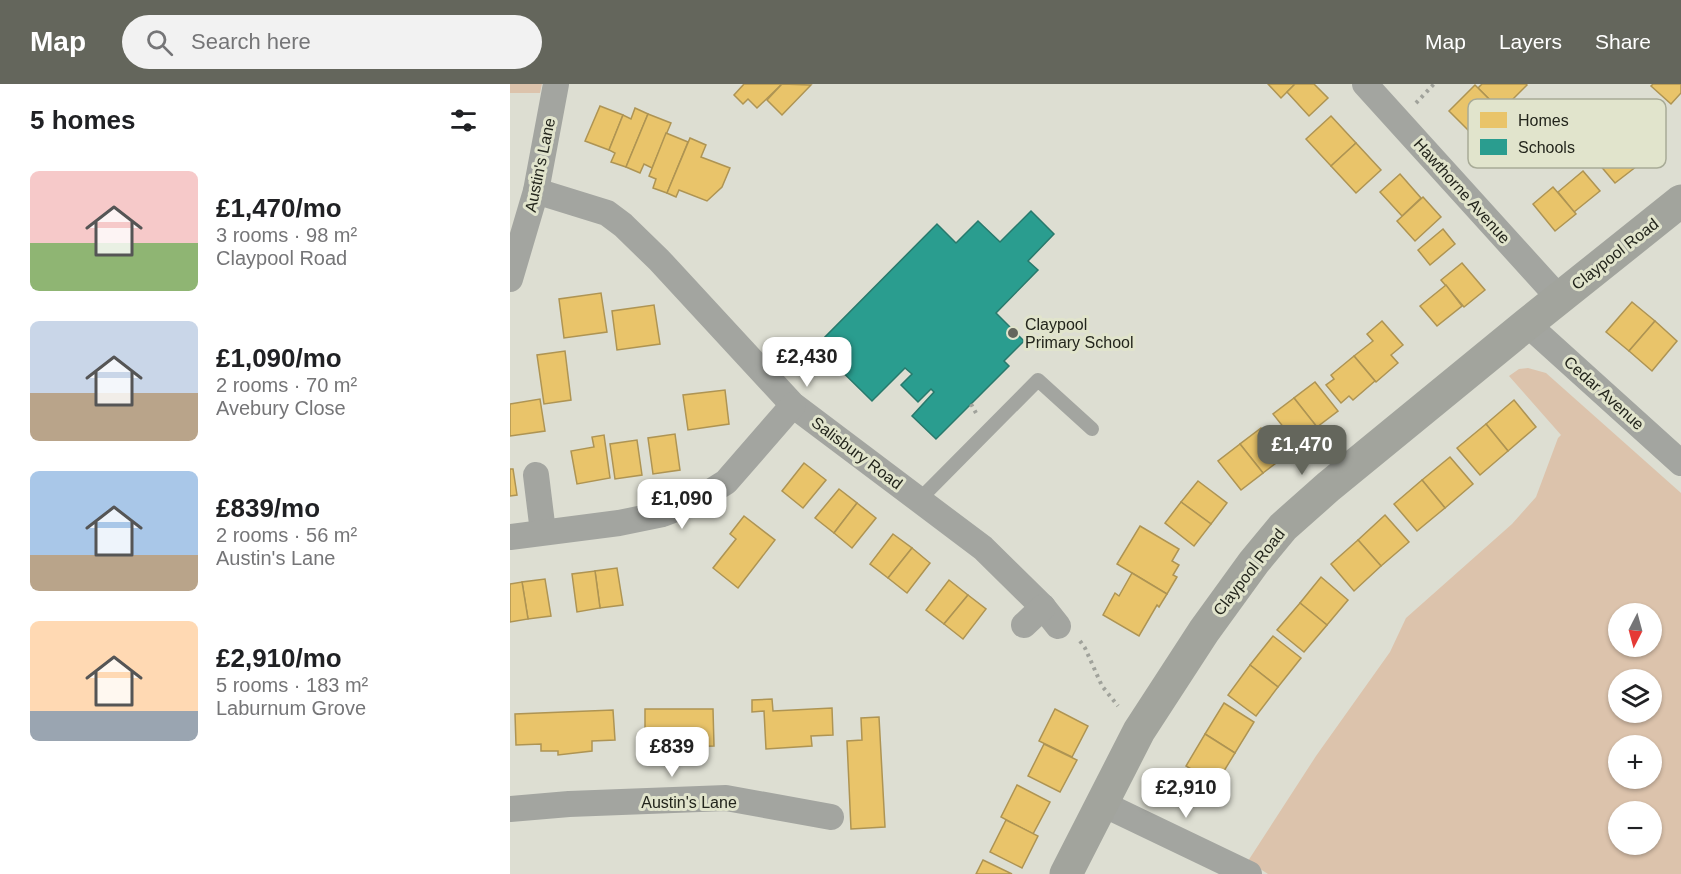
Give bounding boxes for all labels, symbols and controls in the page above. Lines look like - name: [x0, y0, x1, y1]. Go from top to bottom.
- search box: [122, 15, 542, 69]
- text: Map: [30, 26, 86, 57]
- icon: search: [143, 26, 176, 59]
- text: Search here: [191, 29, 311, 54]
- text: Map: [1425, 30, 1466, 53]
- text: Layers: [1499, 30, 1562, 53]
- text: Share: [1595, 30, 1651, 53]
- legend: [1468, 99, 1666, 168]
- icon: filters: [447, 104, 480, 137]
- text: 5 homes: [30, 105, 136, 135]
- text: Homes: [1518, 112, 1569, 129]
- street label: Austin's Lane: [522, 116, 558, 214]
- street label: Hawthorne Avenue: [1411, 135, 1514, 247]
- text: Schools: [1518, 139, 1575, 156]
- text: £1,470/mo: [216, 193, 342, 223]
- icon: home: [78, 195, 150, 267]
- street label: Claypool Road: [1568, 215, 1662, 293]
- text: 3 rooms · 98 m²: [216, 224, 357, 246]
- text: Claypool Road: [216, 247, 347, 269]
- place label: Claypool Primary School: [1025, 316, 1133, 351]
- marker: Claypool Primary School: [1006, 326, 1020, 340]
- pin: £2,430: [758, 337, 856, 388]
- text: £1,090/mo: [216, 343, 342, 373]
- icon: home: [78, 345, 150, 417]
- text: £2,430: [776, 345, 838, 367]
- street label: Cedar Avenue: [1561, 353, 1647, 433]
- text: 2 rooms · 70 m²: [216, 374, 357, 396]
- text: Avebury Close: [216, 397, 346, 419]
- street label: Salisbury Road: [809, 414, 905, 492]
- pin: £1,470: [1253, 425, 1351, 476]
- text: £1,470: [1271, 433, 1333, 455]
- pin: £1,090: [633, 479, 731, 530]
- text: £1,090: [651, 487, 713, 509]
- text: £839/mo: [216, 493, 320, 523]
- icon: home: [78, 495, 150, 567]
- text: 2 rooms · 56 m²: [216, 524, 357, 546]
- street label: Claypool Road: [1210, 525, 1288, 619]
- text: Austin's Lane: [216, 547, 335, 569]
- north arrow: [1608, 603, 1662, 657]
- map controls: [1608, 603, 1662, 855]
- text: £2,910/mo: [216, 643, 342, 673]
- icon: home: [78, 645, 150, 717]
- button: layers: [1608, 669, 1662, 723]
- text: 5 rooms · 183 m²: [216, 674, 368, 696]
- text: Laburnum Grove: [216, 697, 366, 719]
- pin: £839: [636, 727, 708, 778]
- text: £839: [650, 735, 694, 757]
- button: +: [1608, 735, 1662, 789]
- pin: £2,910: [1137, 768, 1235, 819]
- text: £2,910: [1155, 776, 1217, 798]
- street label: Austin's Lane: [641, 794, 737, 811]
- button: −: [1608, 801, 1662, 855]

